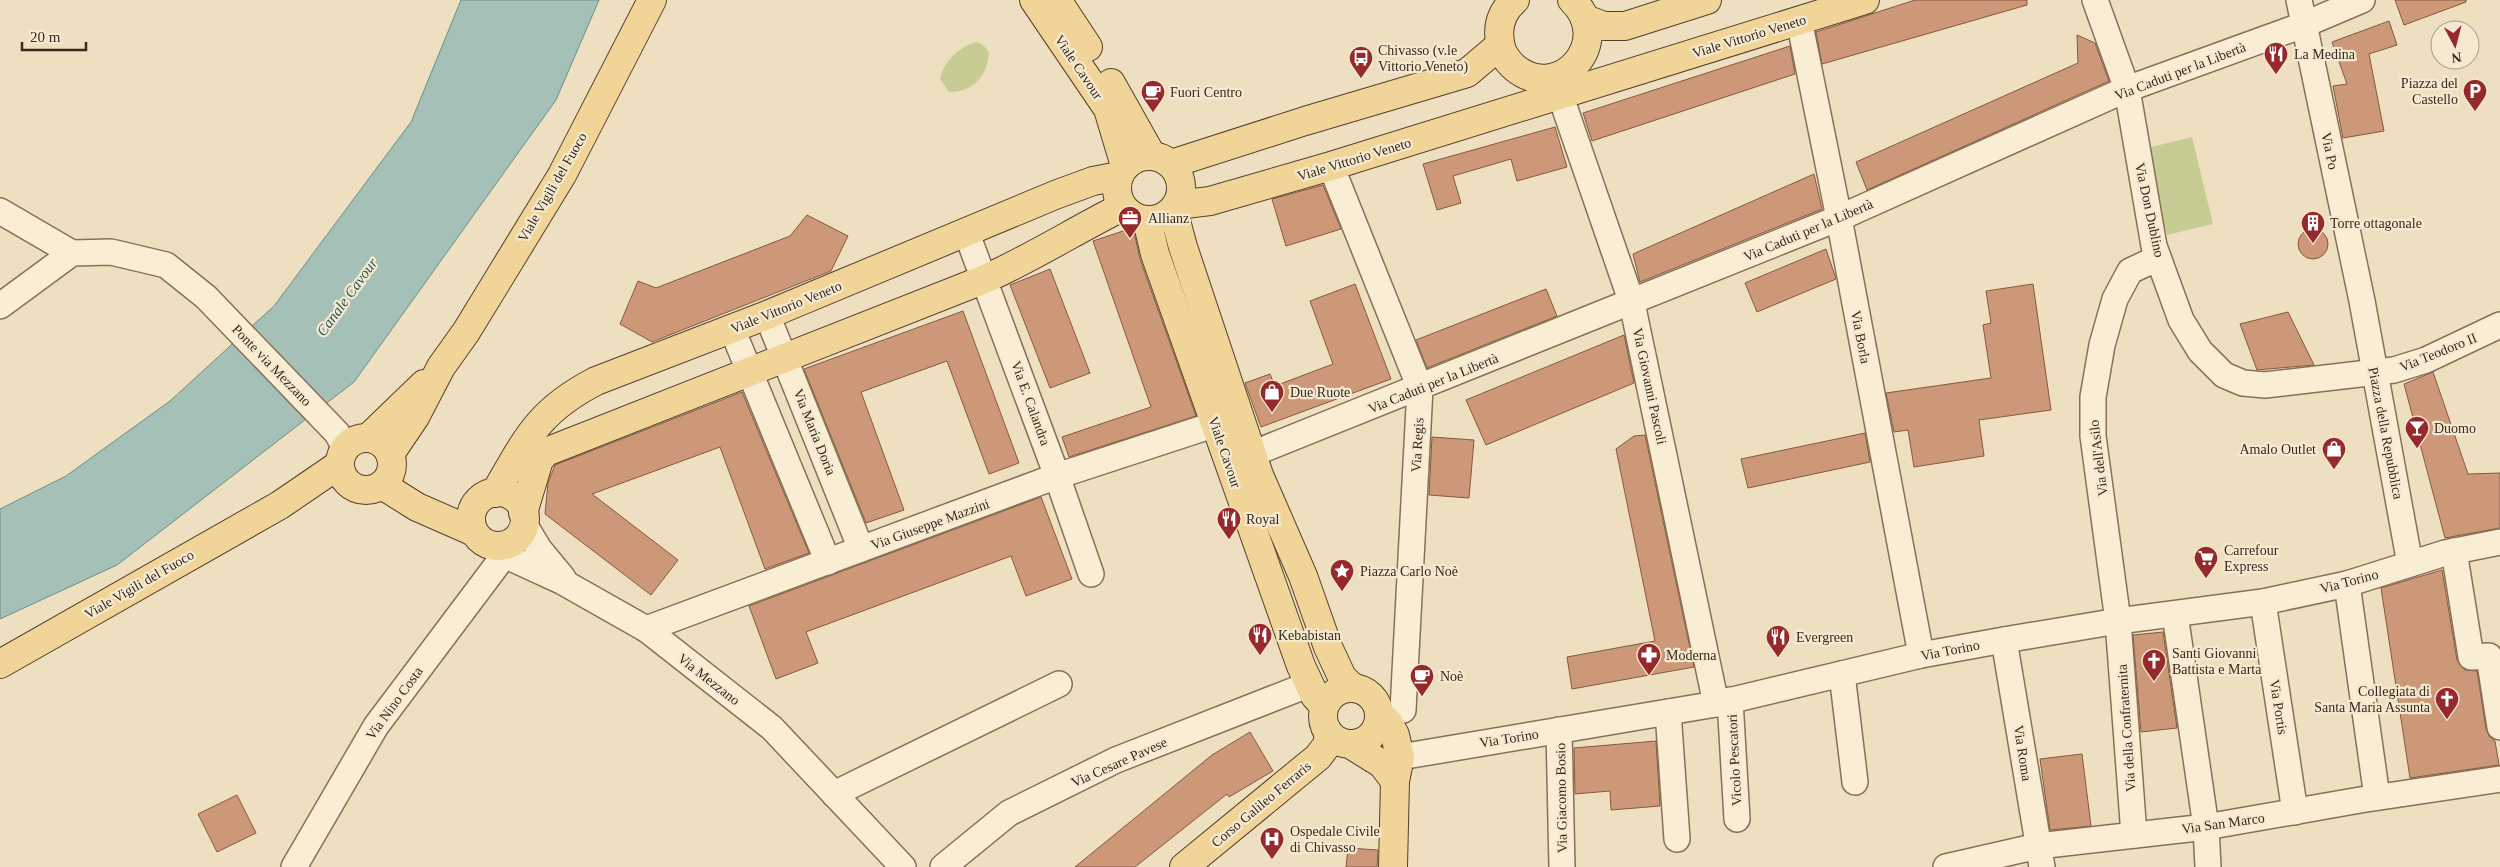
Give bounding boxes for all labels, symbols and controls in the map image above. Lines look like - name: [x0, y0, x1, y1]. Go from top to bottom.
- street label: Viale Vittorio Veneto: [1690, 12, 1808, 61]
- scale bar: [22, 20, 86, 52]
- north arrow: [2430, 20, 2480, 70]
- text: 20 m: [30, 29, 61, 45]
- street label: Viale Cavour: [1052, 32, 1106, 103]
- street label: Via Caduti per la Libertà: [2113, 39, 2249, 103]
- restaurant icon: La Medina: [2263, 41, 2289, 75]
- place label: Chivasso (v.le Vittorio Veneto): [1378, 43, 1469, 75]
- bus stop icon: Chivasso (v.le Vittorio Veneto): [1348, 45, 1374, 79]
- place label: La Medina: [2294, 47, 2356, 62]
- text: N: [2451, 49, 2462, 65]
- place label: Piazza del Castello: [2401, 76, 2458, 107]
- parking icon: Piazza del Castello: [2462, 78, 2488, 112]
- cafe icon: Fuori Centro: [1140, 79, 1166, 113]
- place label: Fuori Centro: [1170, 85, 1242, 100]
- street label: Viale Vigili del Fuoco: [515, 130, 590, 245]
- street label: Via Po: [2318, 131, 2341, 171]
- street label: Viale Vittorio Veneto: [1295, 135, 1413, 184]
- street label: Via Don Dublino: [2132, 161, 2167, 259]
- street label: Via Caduti per la Libertà: [1741, 196, 1876, 265]
- office icon: Allianz: [1117, 205, 1143, 239]
- building icon: Torre ottagonale: [2300, 210, 2326, 244]
- place label: Allianz: [1148, 211, 1189, 226]
- place label: Torre ottagonale: [2330, 216, 2422, 231]
- water label: Canale Cavour: [313, 255, 381, 339]
- street label: Viale Vittorio Veneto: [729, 278, 844, 337]
- street label: Via Borla: [1848, 309, 1873, 366]
- street label: Ponte via Mezzano: [229, 322, 314, 409]
- street label: Via Giovanni Pascoli: [1630, 326, 1669, 446]
- street label: Via Teodoro II: [2397, 330, 2479, 375]
- street label: Via Caduti per la Libertà: [1366, 350, 1501, 416]
- street label: Via E. Calandra: [1008, 359, 1053, 448]
- street label: Piazza della Repubblica: [2365, 366, 2406, 501]
- shop icon: Due Ruote: [1259, 379, 1285, 413]
- place label: Due Ruote: [1290, 385, 1350, 400]
- street label: Via Maria Doria: [790, 387, 839, 478]
- street label: Viale Cavour: [1205, 415, 1244, 490]
- bar icon: Duomo: [2404, 415, 2430, 449]
- street label: Via Regis: [1409, 417, 1426, 473]
- street label: Via dell'Asilo: [2086, 419, 2111, 497]
- place label: Duomo: [2434, 421, 2476, 436]
- shop icon: Amalo Outlet: [2321, 436, 2347, 470]
- place label: Amalo Outlet: [2239, 442, 2316, 457]
- street label: Via Giuseppe Mazzini: [869, 496, 992, 553]
- restaurant icon: Royal: [1216, 506, 1242, 540]
- place label: Royal: [1246, 512, 1280, 527]
- place label: Carrefour Express: [2224, 543, 2279, 574]
- supermarket icon: Carrefour Express: [2193, 545, 2219, 579]
- street label: Viale Vigili del Fuoco: [82, 547, 197, 622]
- place icon: Piazza Carlo Noè: [1329, 558, 1355, 592]
- place label: Piazza Carlo Noè: [1360, 564, 1458, 579]
- street label: Via Torino: [2318, 567, 2380, 596]
- restaurant icon: Kebabistan: [1247, 622, 1273, 656]
- restaurant icon: Evergreen: [1765, 624, 1791, 658]
- place label: Kebabistan: [1278, 628, 1341, 643]
- place label: Evergreen: [1796, 630, 1853, 645]
- street label: Via Torino: [1919, 637, 1981, 664]
- pharmacy icon: Moderna: [1636, 642, 1662, 676]
- place label: Santi Giovanni Battista e Marta: [2172, 646, 2262, 677]
- place label: Moderna: [1666, 648, 1717, 663]
- church icon: Santi Giovanni Battista e Marta: [2141, 648, 2167, 682]
- street label: Via Mezzano: [675, 651, 743, 708]
- street label: Via Nino Costa: [363, 663, 426, 743]
- cafe icon: Noè: [1409, 663, 1435, 697]
- street label: Via della Confraternita: [2114, 663, 2138, 792]
- place label: Noè: [1440, 669, 1463, 684]
- street label: Via Portis: [2267, 678, 2290, 736]
- place label: Collegiata di Santa Maria Assunta: [2314, 684, 2431, 715]
- church icon: Collegiata di Santa Maria Assunta: [2434, 686, 2460, 720]
- street label: Vicolo Pescatori: [1725, 714, 1744, 806]
- street label: Via Roma: [2011, 724, 2034, 783]
- street label: Via Torino: [1478, 726, 1540, 751]
- street label: Via Cesare Pavese: [1069, 735, 1169, 790]
- street label: Via Giacomo Bosio: [1553, 743, 1570, 853]
- street label: Corso Galileo Ferraris: [1209, 758, 1314, 850]
- street label: Via San Marco: [2180, 810, 2266, 837]
- place label: Ospedale Civile di Chivasso: [1290, 824, 1380, 855]
- hospital icon: Ospedale Civile di Chivasso: [1259, 826, 1285, 860]

